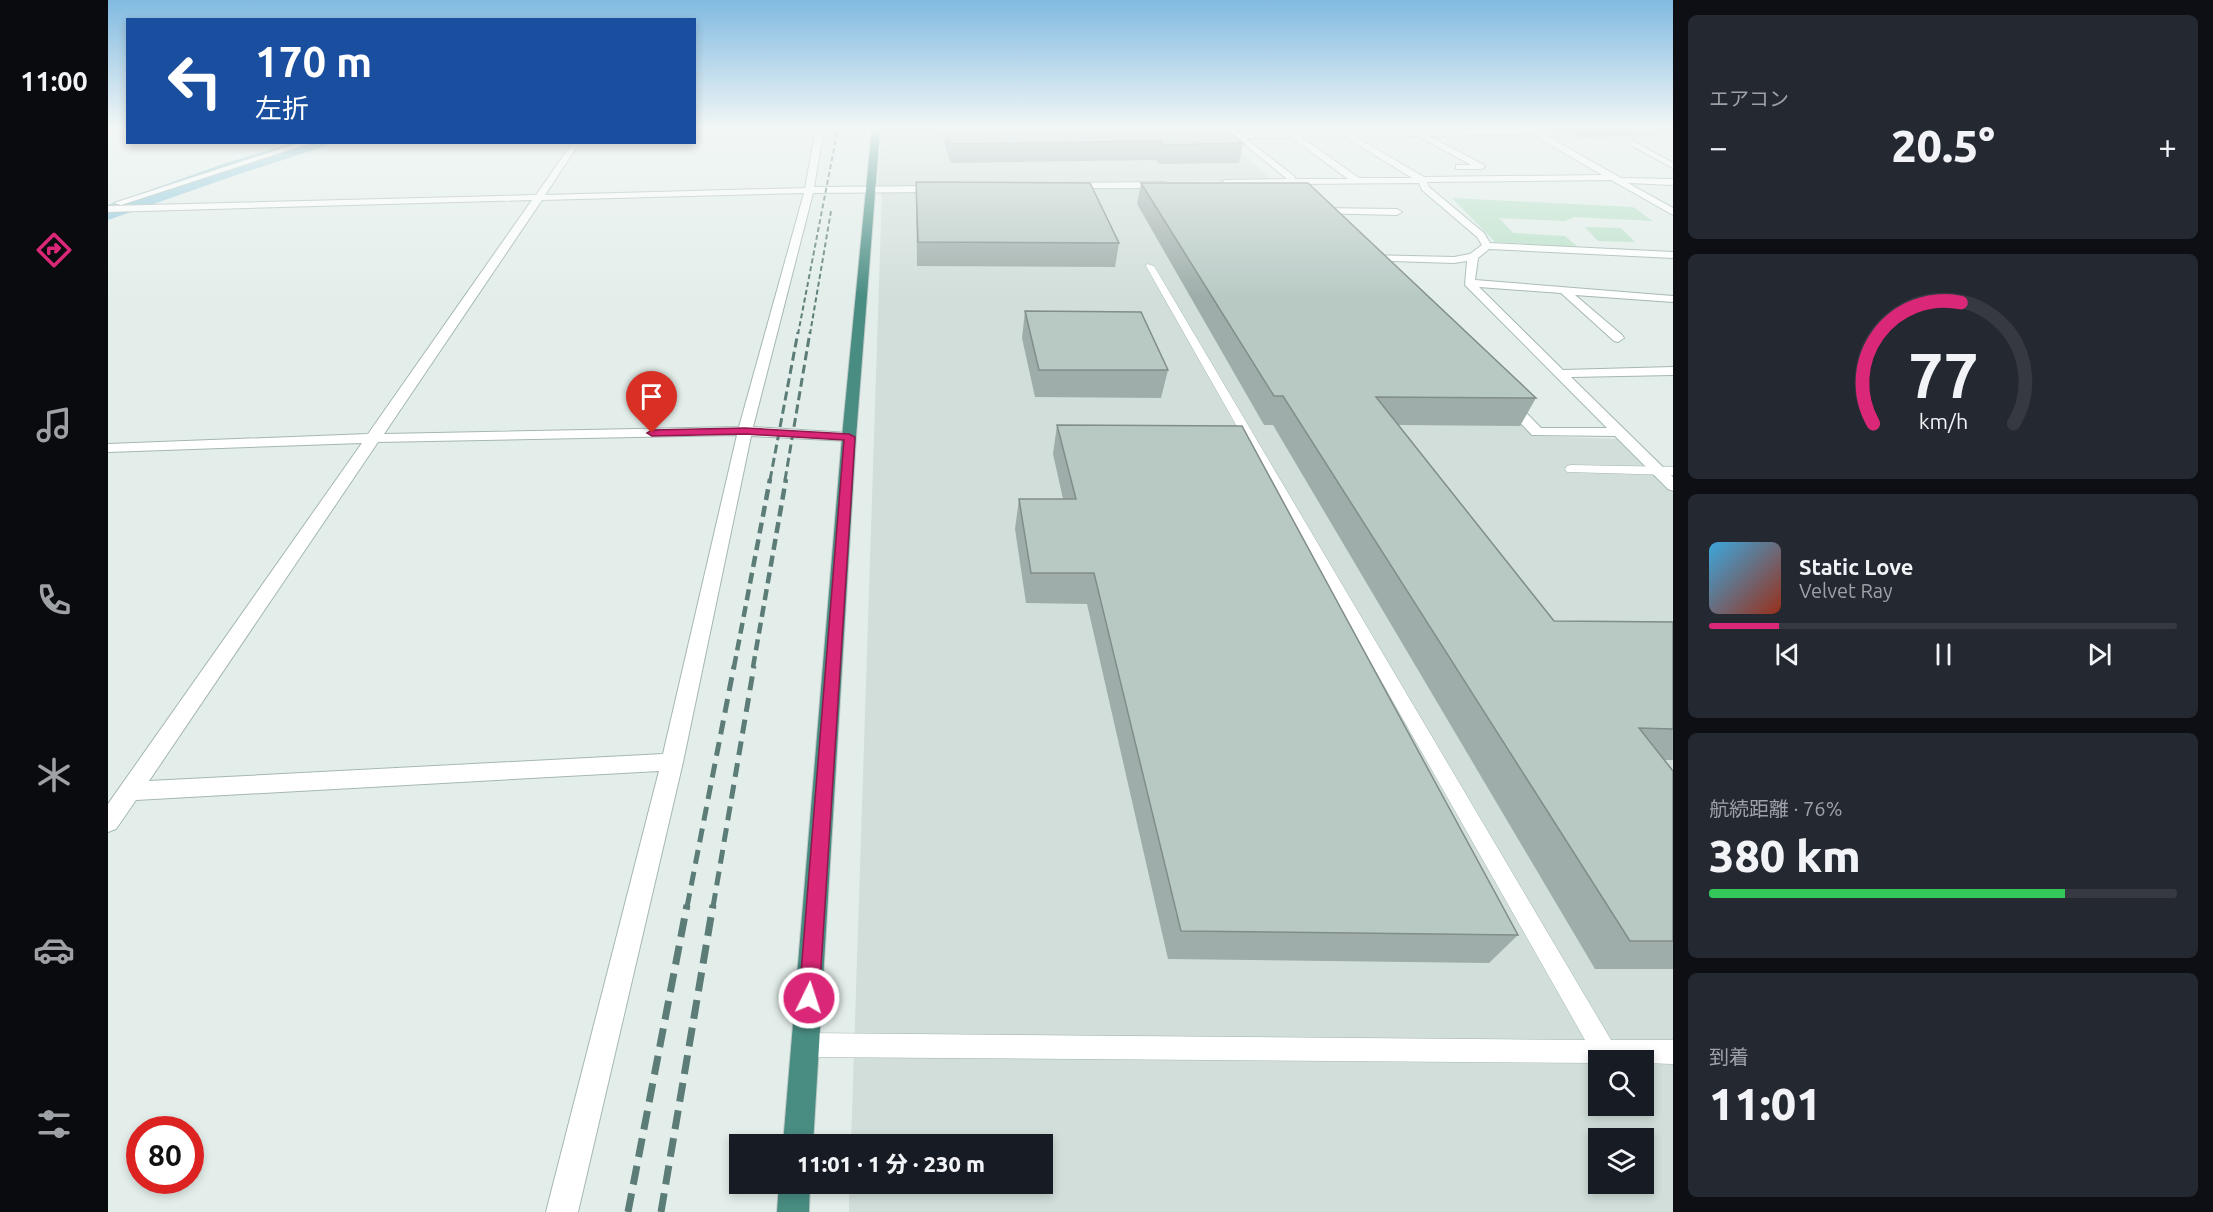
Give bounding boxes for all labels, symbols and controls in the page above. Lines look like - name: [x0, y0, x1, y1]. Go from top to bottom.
- text: 170 m: [255, 38, 372, 85]
- icon: left: [156, 42, 234, 120]
- text: 11:00: [20, 66, 88, 96]
- text: エアコン: [1709, 87, 1789, 110]
- text: 左折: [255, 93, 309, 123]
- text: 20.5°: [1891, 120, 1995, 171]
- text: −: [1709, 128, 1728, 165]
- text: +: [2158, 128, 2177, 165]
- icon: directions: [33, 229, 75, 271]
- text: 77: [1908, 340, 1978, 410]
- pin: [626, 371, 677, 433]
- icon: arrive: [635, 380, 668, 413]
- icon: music: [33, 404, 75, 446]
- text: km/h: [1918, 409, 1968, 433]
- text: Static Love: [1799, 554, 1914, 579]
- icon: phone: [33, 579, 75, 621]
- text: Velvet Ray: [1799, 579, 1893, 602]
- icon: previous: [1771, 638, 1804, 671]
- icon: pause: [1927, 638, 1960, 671]
- icon: next: [2083, 638, 2116, 671]
- icon: climate: [33, 754, 75, 796]
- text: 航続距離 · 76%: [1709, 797, 1842, 820]
- text: 380 km: [1709, 830, 1861, 881]
- icon: car: [33, 929, 75, 971]
- position arrow: [777, 966, 841, 1030]
- text: 到着: [1709, 1045, 1749, 1068]
- map controls: [1588, 1050, 1654, 1194]
- button: search: [1588, 1050, 1654, 1116]
- text: 11:01: [1709, 1078, 1822, 1129]
- icon: filters: [33, 1103, 75, 1145]
- speed limit sign: 80: [126, 1116, 204, 1194]
- button: layers: [1588, 1128, 1654, 1194]
- text: 11:01 · 1 分 · 230 m: [797, 1151, 985, 1176]

